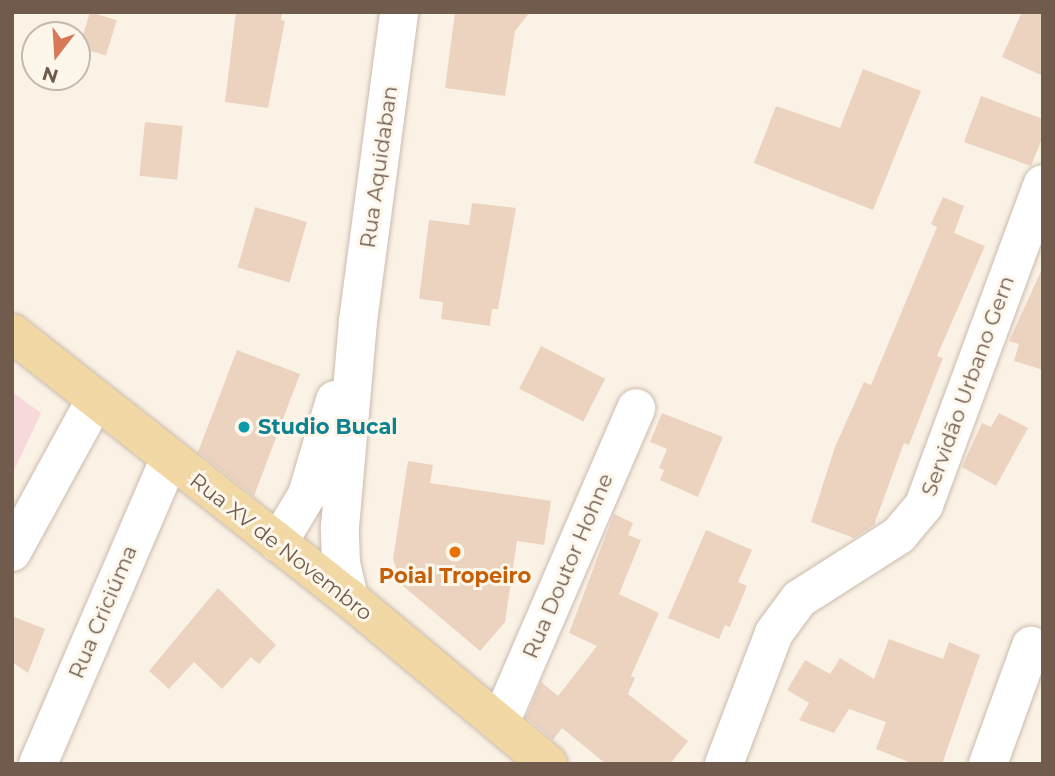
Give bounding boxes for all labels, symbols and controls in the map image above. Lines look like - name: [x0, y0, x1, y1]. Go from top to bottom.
- north arrow: [21, 21, 91, 91]
- text: N: [40, 61, 61, 88]
- street label: Rua Aquidaban: [355, 84, 403, 250]
- street label: Servidão Urbano Gern: [916, 273, 1020, 499]
- place label: Studio Bucal: [258, 414, 398, 440]
- marker: Studio Bucal: [236, 419, 252, 435]
- street label: Rua XV de Novembro: [185, 468, 377, 626]
- street label: Rua Doutor Hohne: [518, 470, 618, 662]
- street label: Rua Criciúma: [64, 542, 142, 682]
- marker: Poial Tropeiro: [447, 544, 463, 560]
- place label: Poial Tropeiro: [379, 563, 531, 589]

